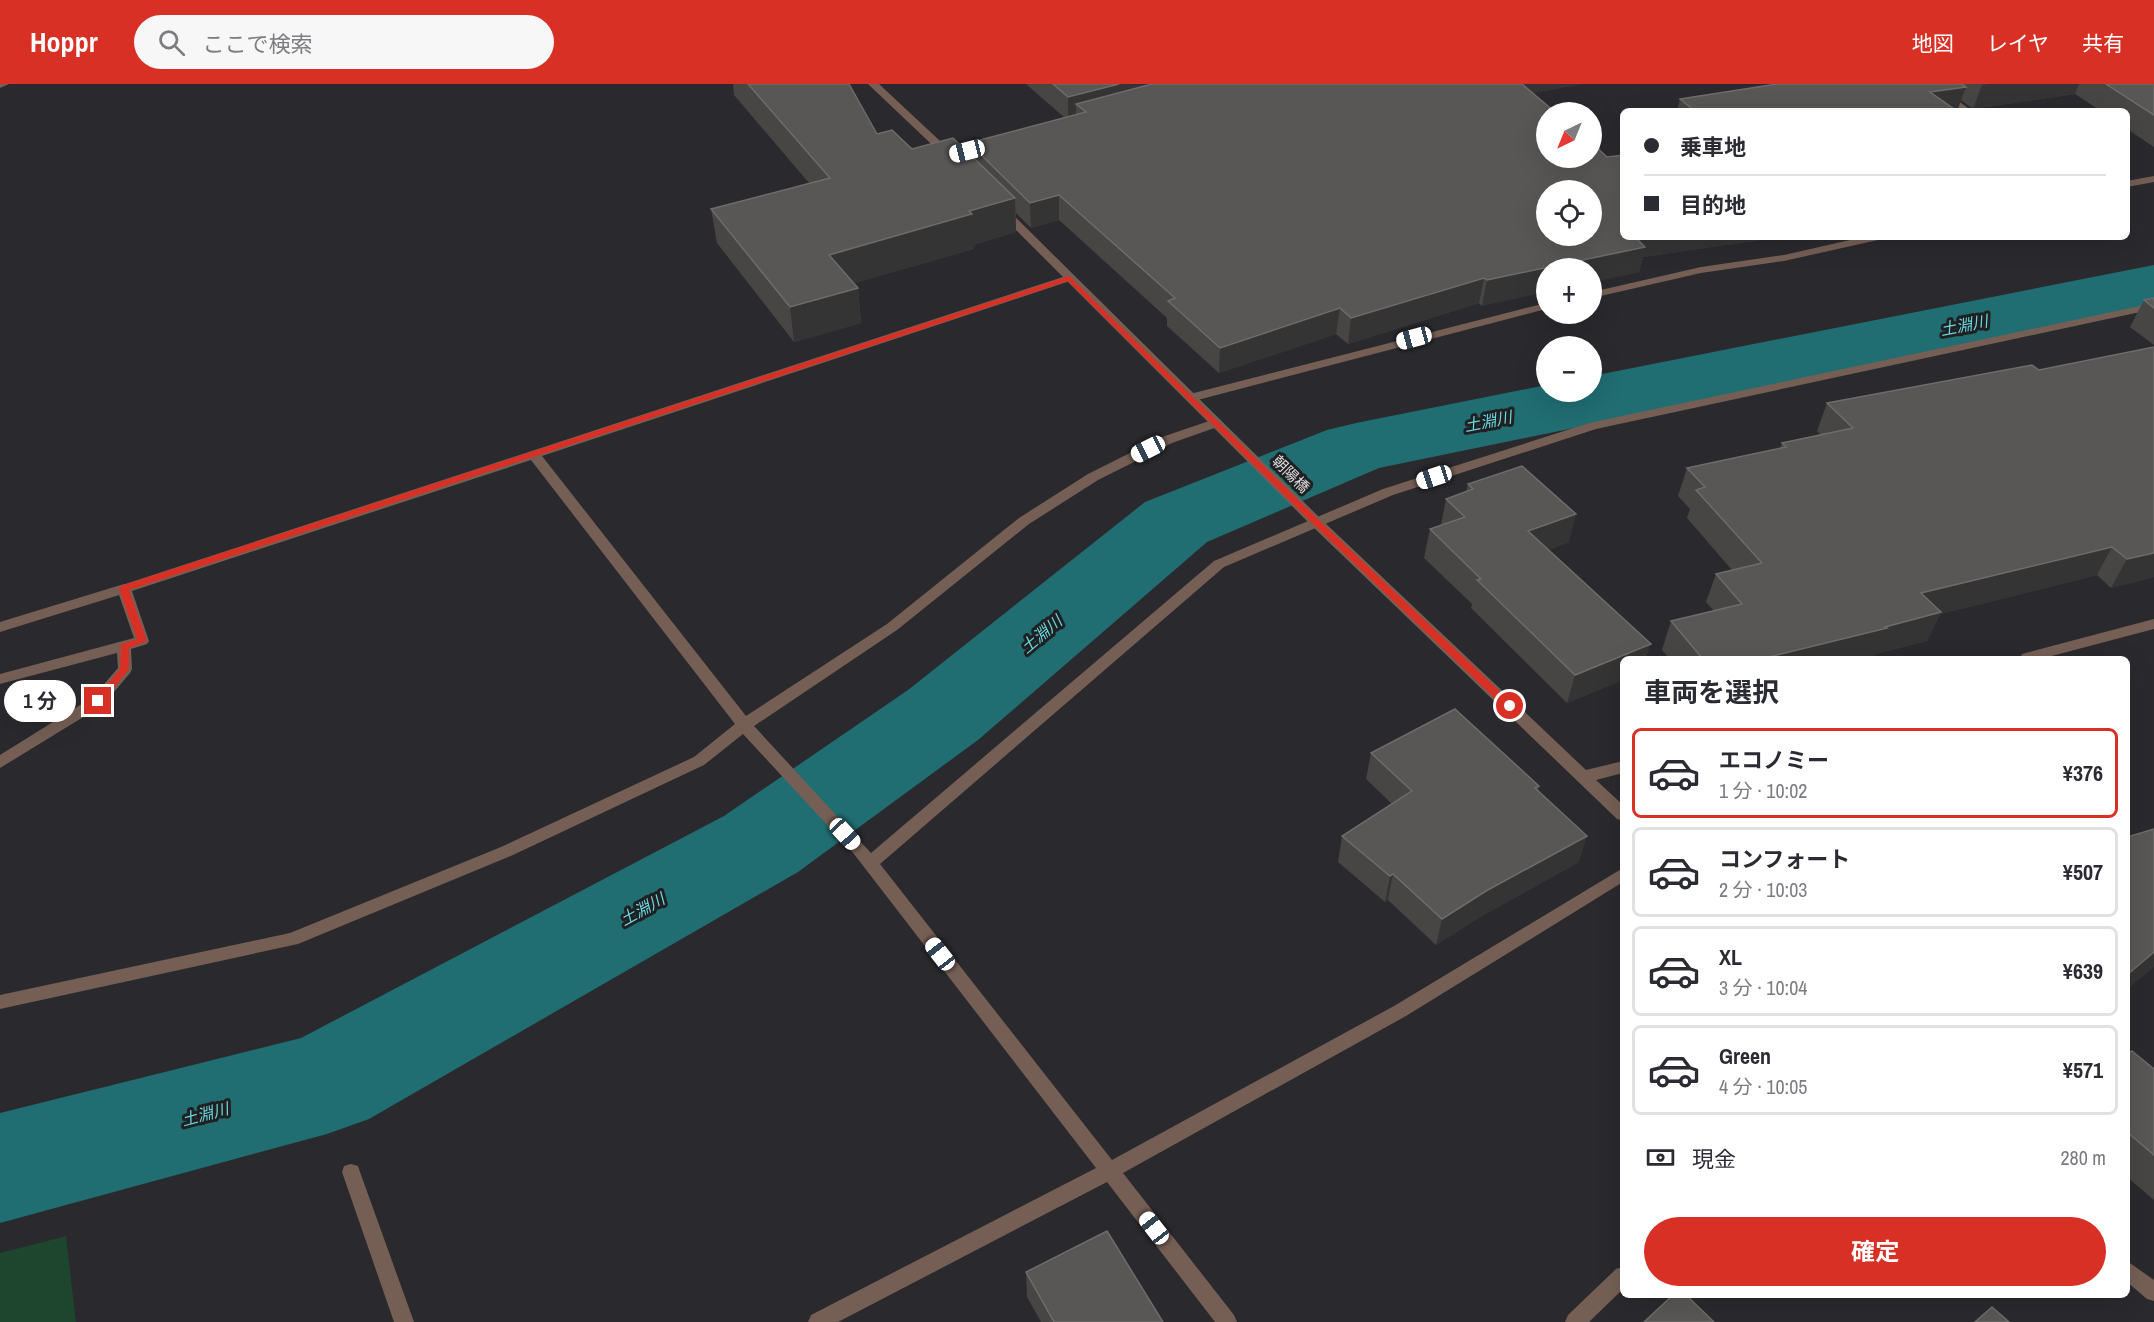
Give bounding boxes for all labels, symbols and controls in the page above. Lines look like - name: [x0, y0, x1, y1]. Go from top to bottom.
- search box: [134, 15, 554, 69]
- text: Hoppr: [30, 23, 98, 61]
- icon: search: [155, 26, 188, 59]
- text: ここで検索: [203, 29, 313, 59]
- text: 地図: [1912, 29, 1954, 58]
- text: レイヤ: [1987, 29, 2049, 58]
- text: 共有: [2082, 29, 2124, 58]
- north arrow: [1536, 102, 1602, 168]
- map controls: [1536, 102, 1602, 402]
- text: 乗車地: [1680, 132, 1746, 162]
- car: [947, 138, 987, 164]
- button: locate: [1536, 180, 1602, 246]
- text: 目的地: [1680, 190, 1746, 220]
- button: +: [1536, 258, 1602, 324]
- water label: 土淵川: [1938, 309, 1992, 340]
- car: [1394, 325, 1434, 351]
- button: −: [1536, 336, 1602, 402]
- water label: 土淵川: [1462, 405, 1516, 436]
- car: [1128, 433, 1168, 465]
- street label: 朝陽橋: [1268, 451, 1314, 497]
- car: [1414, 463, 1454, 491]
- water label: 土淵川: [1016, 609, 1068, 658]
- text: 車両を選択: [1644, 674, 1779, 710]
- callout: 1 分: [5, 680, 77, 722]
- text: 1 分: [23, 687, 57, 714]
- route end: [84, 687, 111, 714]
- route start: [1496, 692, 1523, 719]
- text: エコノミー: [1719, 745, 1829, 775]
- icon: car: [1647, 746, 1701, 800]
- text: ¥376: [2063, 758, 2103, 788]
- text: 1 分 · 10:02: [1719, 777, 1807, 804]
- car: [826, 815, 864, 853]
- text: コンフォート: [1719, 844, 1850, 874]
- icon: car: [1647, 845, 1701, 899]
- text: ¥507: [2063, 857, 2103, 887]
- text: 2 分 · 10:03: [1719, 876, 1807, 903]
- water label: 土淵川: [616, 887, 670, 930]
- car: [922, 934, 958, 974]
- text: XL: [1719, 942, 1742, 972]
- icon: car: [1647, 944, 1701, 998]
- text: ¥639: [2063, 956, 2103, 986]
- text: 3 分 · 10:04: [1719, 974, 1807, 1001]
- text: Green: [1719, 1041, 1771, 1071]
- icon: car: [1647, 1043, 1701, 1097]
- text: ¥571: [2063, 1055, 2103, 1085]
- text: 4 分 · 10:05: [1719, 1073, 1807, 1100]
- water label: 土淵川: [179, 1097, 233, 1131]
- icon: cash: [1644, 1141, 1677, 1174]
- text: 現金: [1692, 1144, 1736, 1174]
- text: 280 m: [2060, 1144, 2106, 1171]
- car: [1136, 1208, 1172, 1248]
- button: 確定: [1644, 1217, 2106, 1286]

